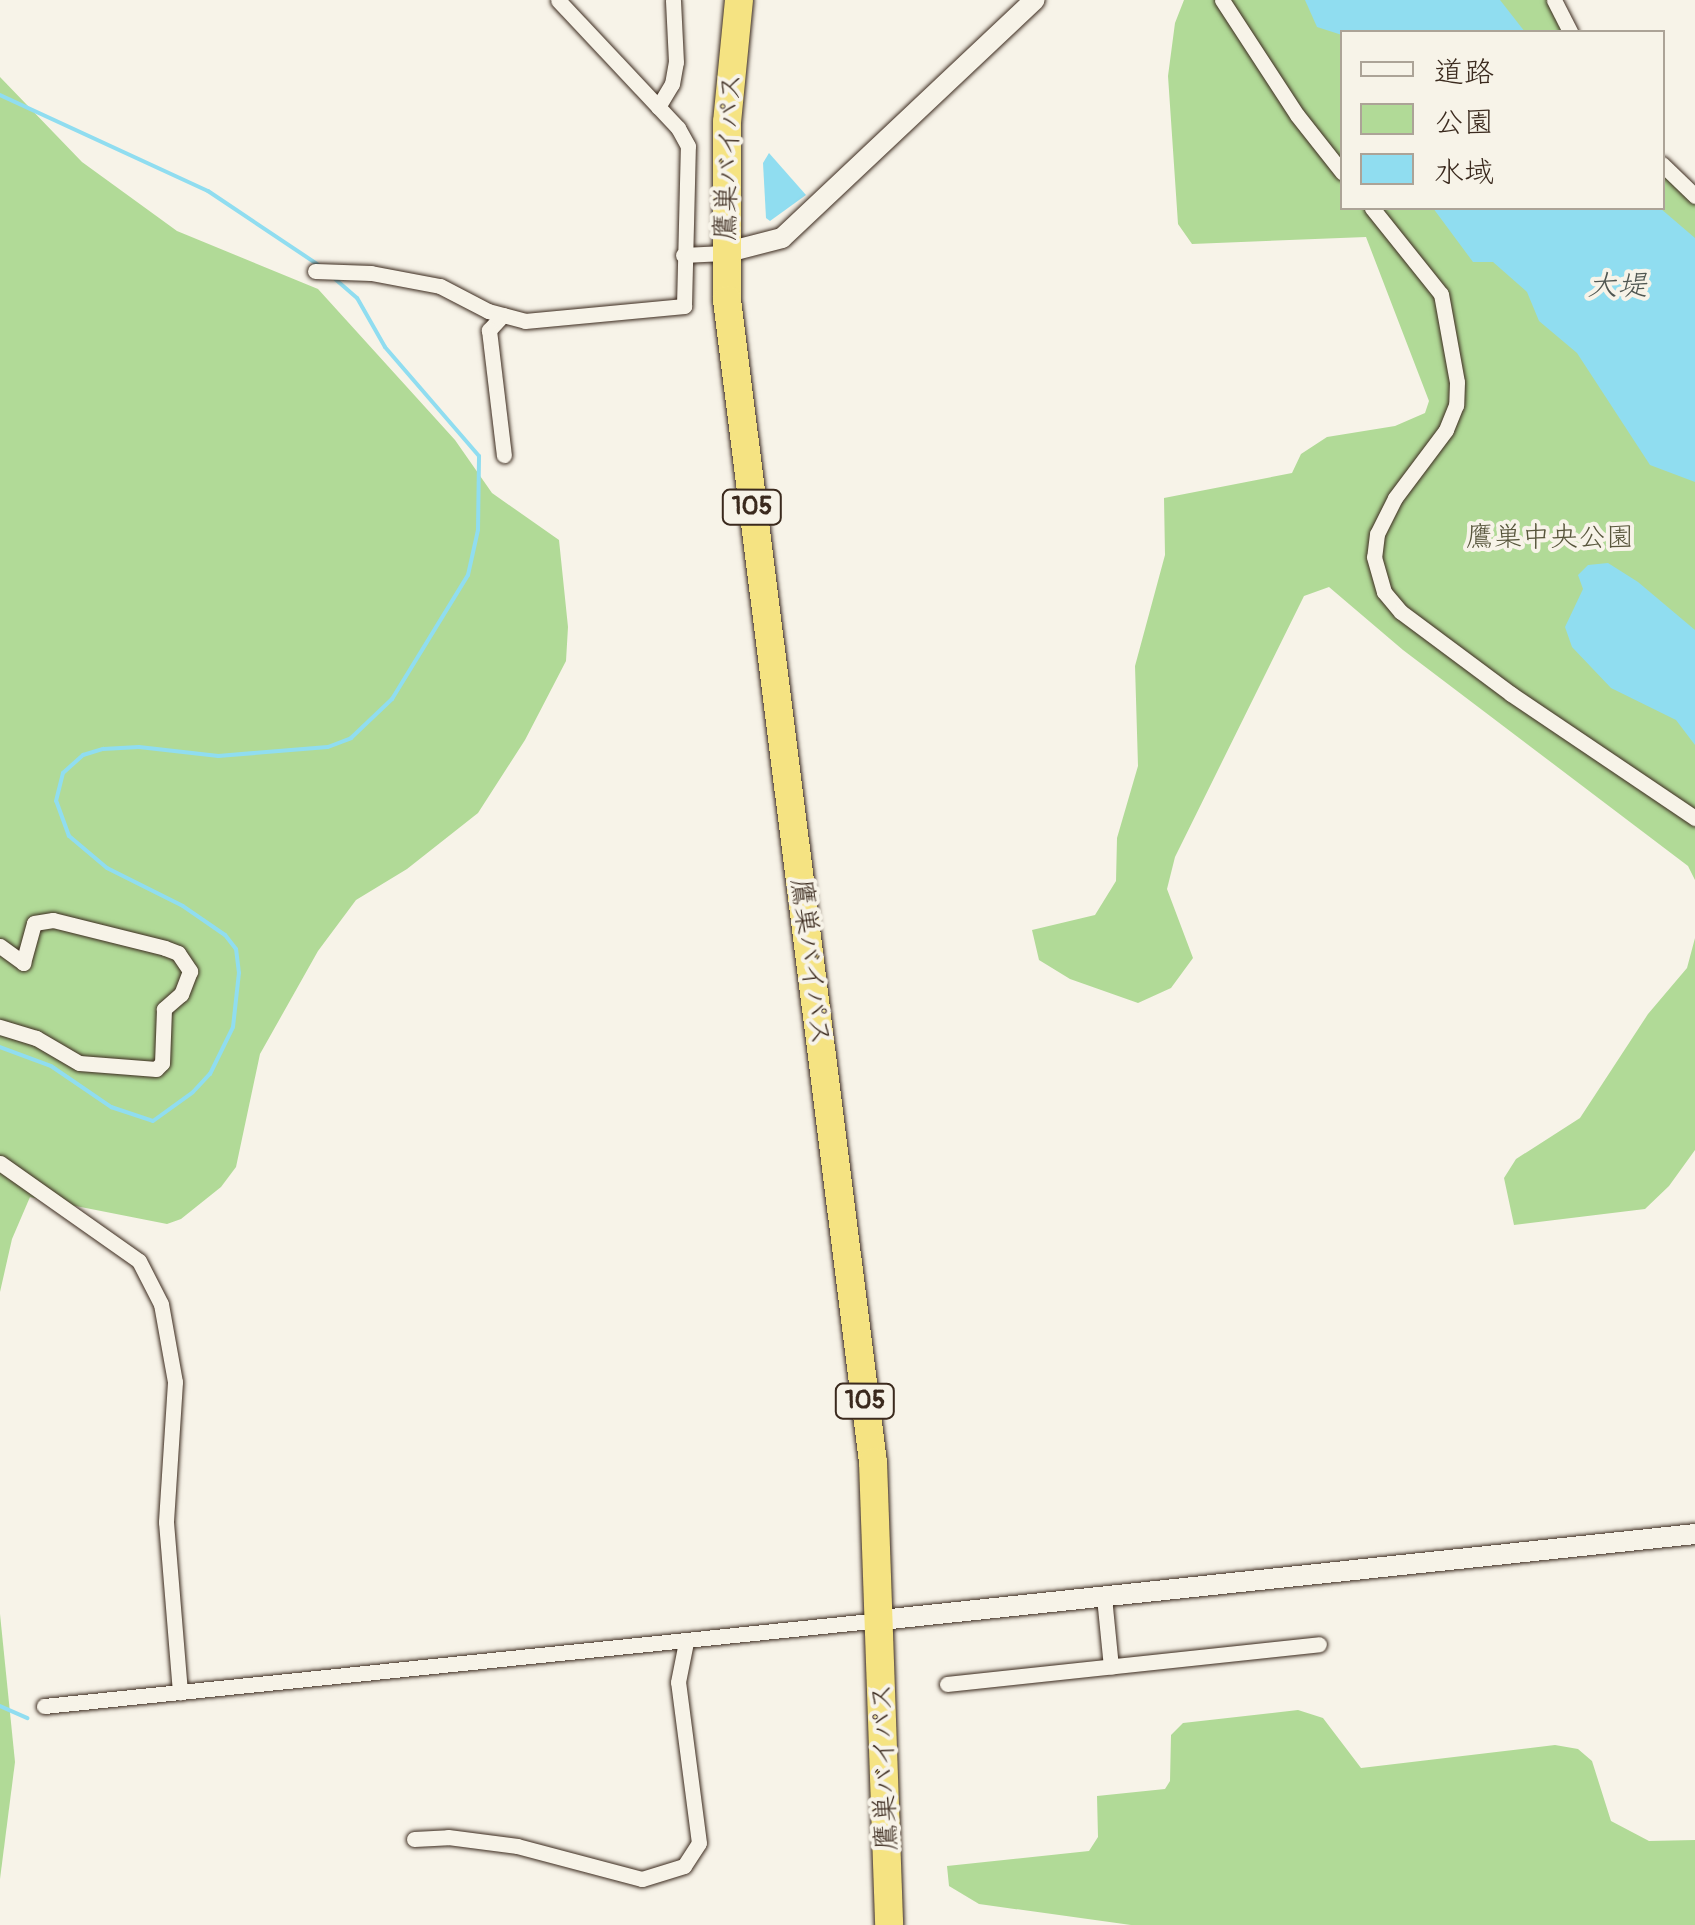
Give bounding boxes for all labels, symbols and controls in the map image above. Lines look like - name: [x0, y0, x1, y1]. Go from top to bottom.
- legend: [1340, 30, 1665, 210]
- text: 道路: [1434, 54, 1494, 91]
- street label: 鷹巣バイパス: [709, 72, 749, 242]
- text: 公園: [1434, 104, 1494, 141]
- text: 水域: [1434, 154, 1494, 191]
- water label: 大堤: [1587, 268, 1647, 304]
- road number: 105: [720, 487, 784, 527]
- park label: 鷹巣中央公園: [1466, 521, 1634, 555]
- street label: 鷹巣バイパス: [783, 877, 837, 1047]
- road number: 105: [832, 1381, 898, 1421]
- street label: 鷹巣バイパス: [865, 1682, 905, 1852]

